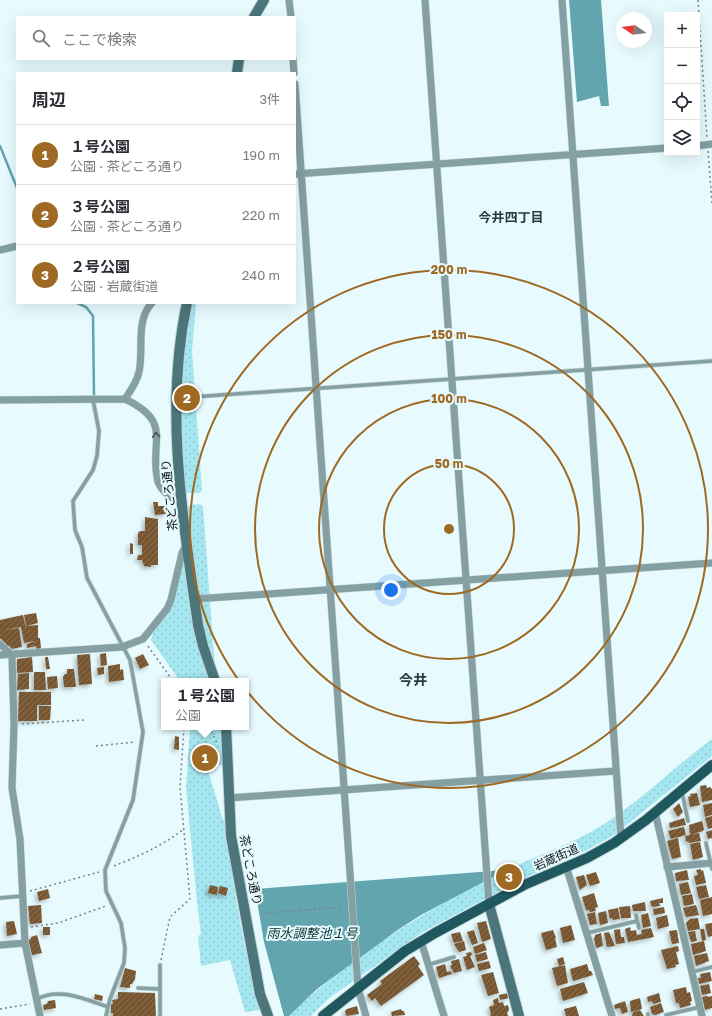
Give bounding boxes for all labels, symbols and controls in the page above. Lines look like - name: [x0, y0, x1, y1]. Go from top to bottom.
- north arrow: [616, 12, 652, 48]
- map controls: [664, 12, 700, 156]
- button: +: [664, 12, 700, 48]
- search box: [16, 16, 296, 60]
- icon: search: [30, 27, 52, 49]
- text: ここで検索: [62, 30, 137, 48]
- button: −: [664, 48, 700, 84]
- button: locate: [664, 84, 700, 120]
- text: 周辺: [32, 89, 66, 110]
- text: 3件: [259, 91, 280, 107]
- button: layers: [664, 120, 700, 156]
- text: １号公園: [70, 137, 130, 155]
- text: 1: [42, 147, 48, 163]
- text: 190 m: [243, 147, 280, 163]
- text: 公園 · 茶どころ通り: [70, 158, 184, 174]
- text: ３号公園: [70, 197, 130, 215]
- text: 2: [41, 207, 49, 223]
- text: 220 m: [242, 207, 280, 223]
- district label: 今井四丁目: [478, 209, 544, 225]
- text: 公園 · 茶どころ通り: [70, 218, 184, 234]
- text: ２号公園: [70, 257, 130, 275]
- text: 200 m: [431, 262, 467, 277]
- text: 3: [41, 267, 49, 283]
- text: 240 m: [242, 267, 280, 283]
- text: 公園 · 岩蔵街道: [70, 278, 158, 294]
- text: 150 m: [432, 327, 466, 342]
- pin: 2: [174, 383, 200, 413]
- text: 100 m: [431, 391, 467, 406]
- one-way arrow: [152, 432, 161, 438]
- text: 50 m: [435, 456, 463, 471]
- street label: 茶どころ通り: [158, 459, 180, 531]
- centre of rings: [442, 522, 456, 536]
- your location: [381, 580, 401, 600]
- district label: 今井: [399, 671, 427, 688]
- popup: [161, 678, 249, 730]
- text: １号公園: [175, 686, 235, 704]
- text: 公園: [175, 707, 201, 723]
- pin: 1: [192, 743, 218, 773]
- street label: 茶どころ通り: [237, 833, 265, 907]
- street label: 岩蔵街道: [531, 840, 581, 874]
- pin: 3: [496, 862, 522, 892]
- water label: 雨水調整池１号: [266, 925, 358, 941]

